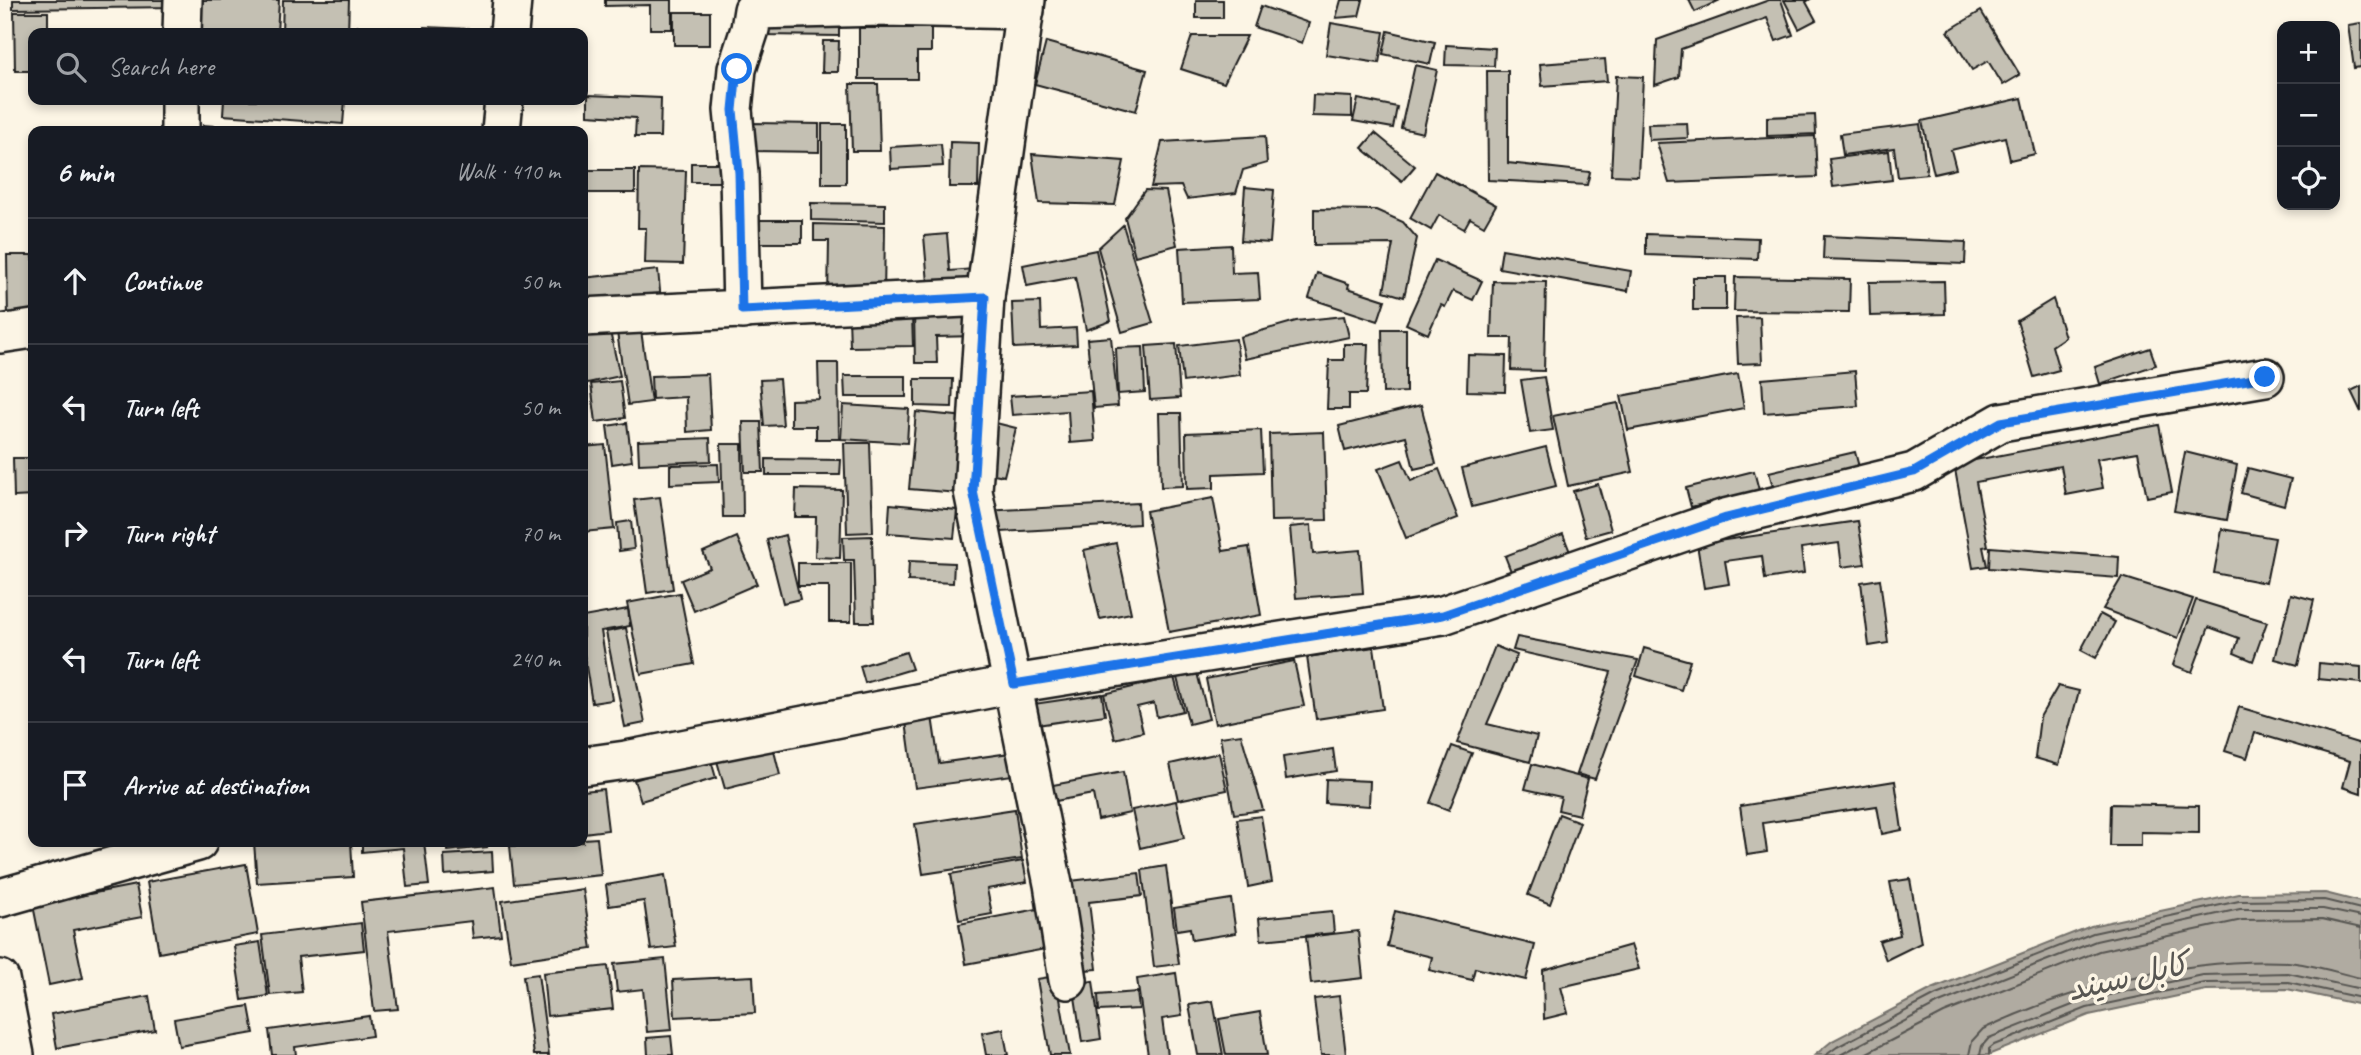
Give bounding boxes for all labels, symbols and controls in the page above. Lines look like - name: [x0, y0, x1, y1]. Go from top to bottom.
- map controls: [2277, 21, 2340, 210]
- button: +: [2277, 21, 2340, 84]
- search box: [28, 28, 588, 105]
- icon: search: [52, 48, 90, 86]
- text: Search here: [108, 50, 214, 83]
- route start: [721, 53, 752, 84]
- button: −: [2277, 84, 2340, 147]
- button: locate: [2277, 147, 2340, 210]
- text: 6 min: [56, 153, 114, 191]
- text: Walk · 410 m: [456, 157, 560, 186]
- icon: ahead: [56, 262, 94, 300]
- text: Continue: [123, 265, 201, 298]
- text: 50 m: [521, 267, 560, 296]
- route end: [2249, 361, 2280, 392]
- icon: left: [56, 388, 94, 426]
- text: Turn left: [123, 391, 198, 424]
- text: 50 m: [521, 393, 560, 422]
- icon: right: [56, 514, 94, 552]
- text: Turn right: [123, 517, 214, 550]
- text: 70 m: [521, 519, 560, 548]
- icon: left: [56, 640, 94, 678]
- text: Turn left: [123, 643, 198, 676]
- text: 240 m: [511, 645, 560, 674]
- icon: arrive: [56, 766, 94, 804]
- text: Arrive at destination: [123, 769, 309, 802]
- water label: کابل سيند: [2064, 942, 2198, 1010]

